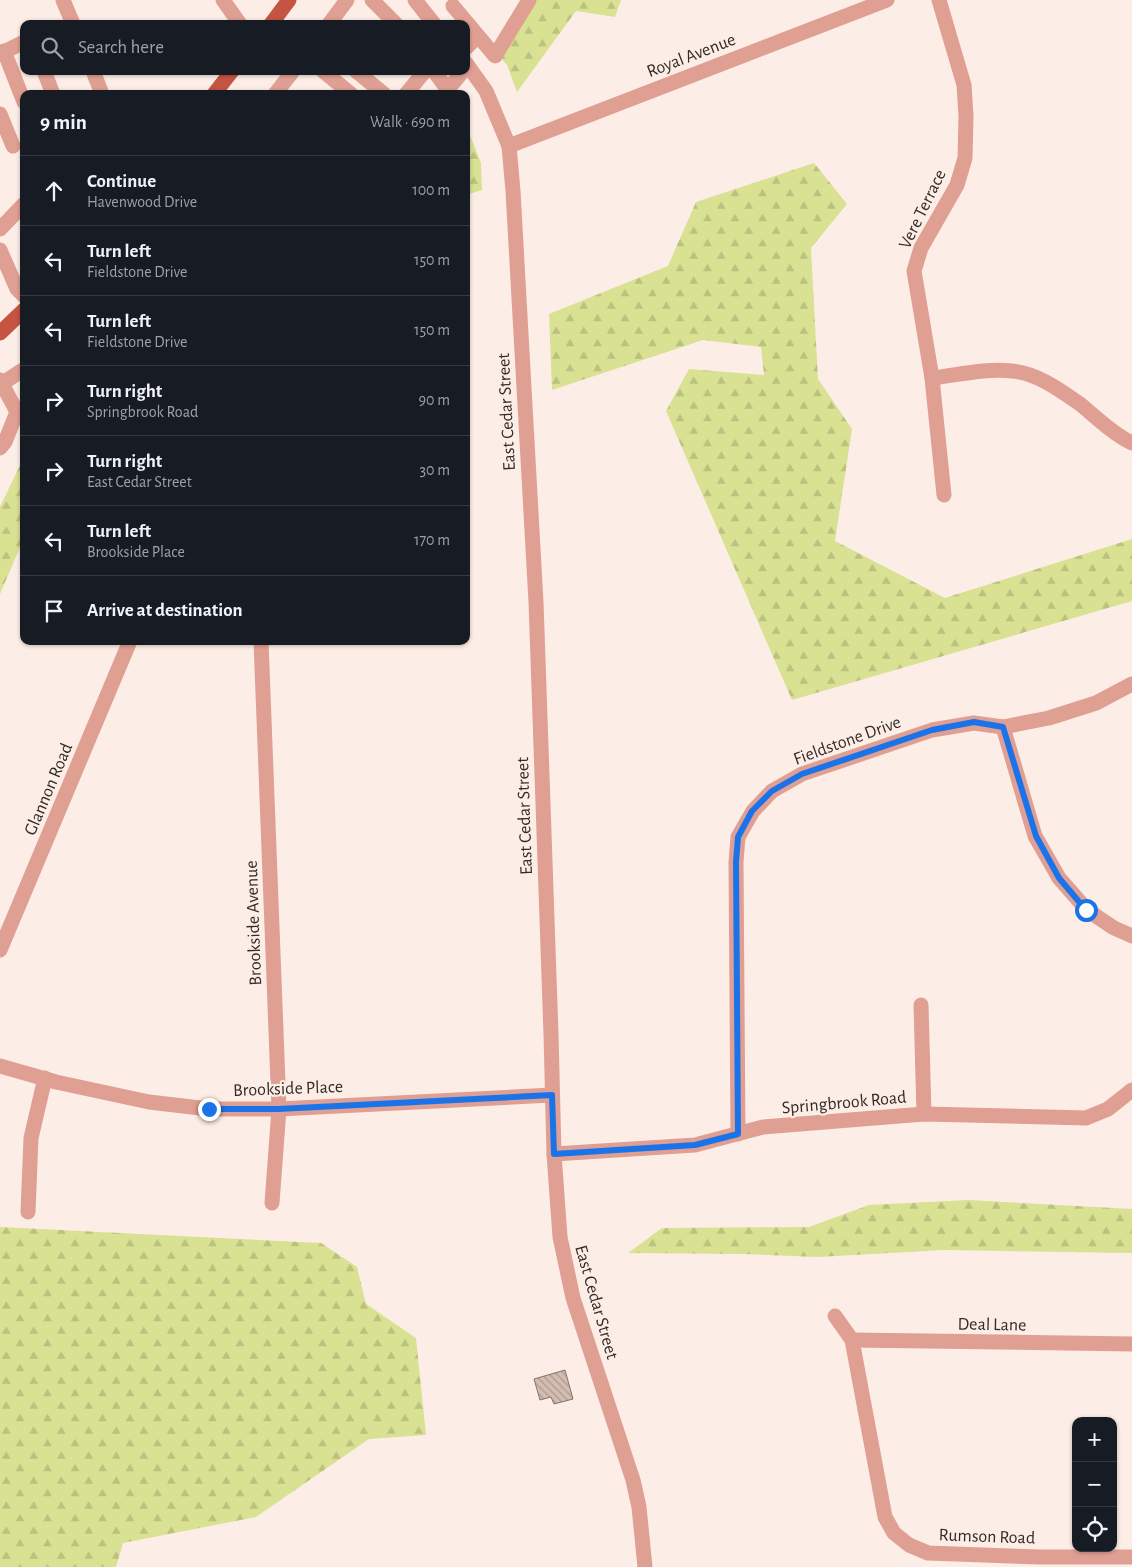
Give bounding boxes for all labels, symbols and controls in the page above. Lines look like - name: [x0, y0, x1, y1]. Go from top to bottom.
- search box: [20, 20, 470, 75]
- street label: Royal Avenue: [644, 31, 738, 81]
- icon: search: [38, 34, 66, 62]
- text: Search here: [78, 38, 164, 57]
- text: 9 min: [40, 112, 87, 133]
- text: Walk · 690 m: [370, 114, 450, 130]
- street label: Vere Terrace: [896, 167, 950, 252]
- text: Continue: [87, 172, 156, 191]
- icon: ahead: [40, 177, 68, 205]
- text: 100 m: [412, 182, 450, 198]
- text: Havenwood Drive: [87, 194, 197, 210]
- text: Turn left: [87, 242, 151, 261]
- icon: left: [40, 247, 68, 275]
- text: 150 m: [414, 252, 450, 268]
- text: Fieldstone Drive: [87, 264, 187, 280]
- text: Turn left: [87, 312, 151, 331]
- icon: left: [40, 317, 68, 345]
- text: 150 m: [414, 322, 450, 338]
- text: Fieldstone Drive: [87, 334, 187, 350]
- street label: East Cedar Street: [495, 352, 519, 471]
- text: Turn right: [87, 382, 162, 401]
- icon: right: [40, 387, 68, 415]
- text: 90 m: [419, 392, 450, 408]
- text: Springbrook Road: [87, 404, 198, 420]
- text: Turn right: [87, 452, 162, 471]
- icon: right: [40, 457, 68, 485]
- text: 30 m: [420, 462, 450, 478]
- text: East Cedar Street: [87, 474, 192, 490]
- text: Turn left: [87, 522, 151, 541]
- icon: left: [40, 527, 68, 555]
- text: 170 m: [414, 532, 450, 548]
- text: Brookside Place: [87, 544, 185, 560]
- icon: arrive: [40, 597, 68, 625]
- text: Arrive at destination: [87, 601, 243, 620]
- street label: Fieldstone Drive: [791, 713, 904, 769]
- street label: Glannon Road: [21, 741, 76, 838]
- street label: East Cedar Street: [514, 756, 536, 875]
- street label: Brookside Avenue: [243, 860, 265, 986]
- route start: [1075, 899, 1098, 922]
- street label: Brookside Place: [233, 1078, 343, 1100]
- street label: Springbrook Road: [781, 1089, 907, 1117]
- route end: [198, 1098, 221, 1121]
- street label: East Cedar Street: [571, 1243, 621, 1362]
- street label: Deal Lane: [957, 1315, 1027, 1335]
- map controls: [1072, 1417, 1117, 1552]
- button: +: [1072, 1417, 1117, 1462]
- button: −: [1072, 1462, 1117, 1507]
- button: locate: [1072, 1507, 1117, 1552]
- street label: Rumson Road: [938, 1526, 1035, 1548]

